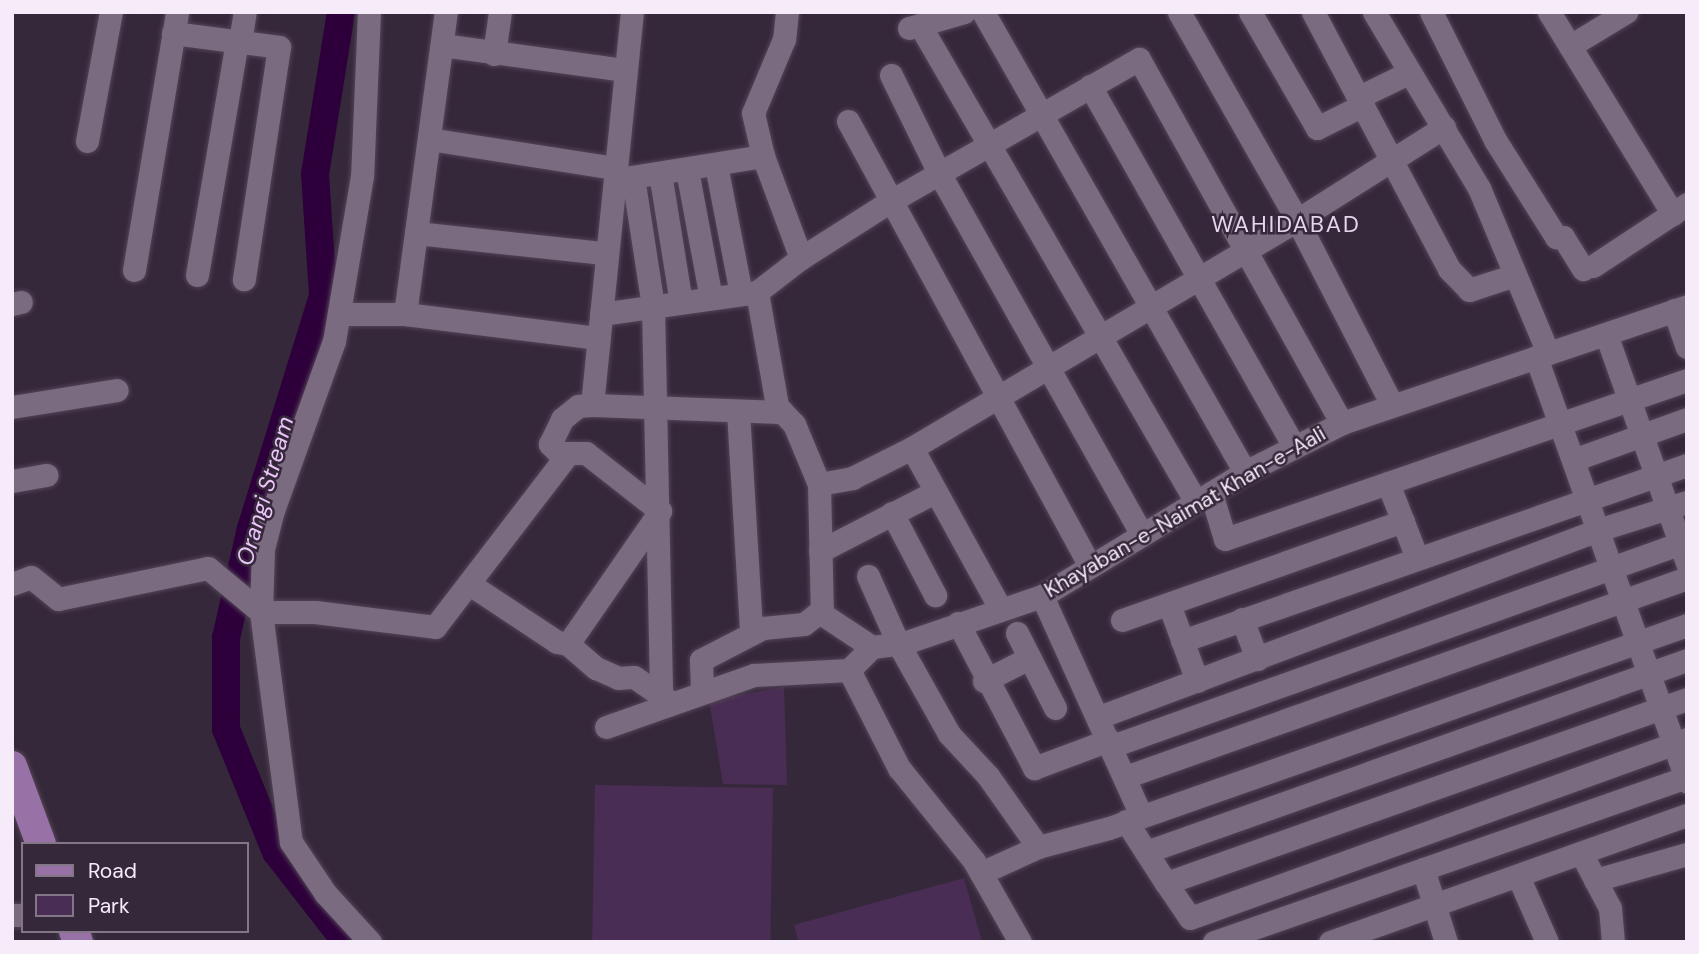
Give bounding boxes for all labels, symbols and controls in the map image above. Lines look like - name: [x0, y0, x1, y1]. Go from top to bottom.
- district label: WAHIDABAD: [1212, 210, 1360, 238]
- water label: Orangi Stream: [231, 413, 299, 569]
- street label: Khayaban-e-Naimat Khan-e-Aali: [1040, 421, 1330, 603]
- legend: [21, 842, 248, 933]
- text: Road: [88, 857, 137, 885]
- text: Park: [88, 892, 129, 920]

